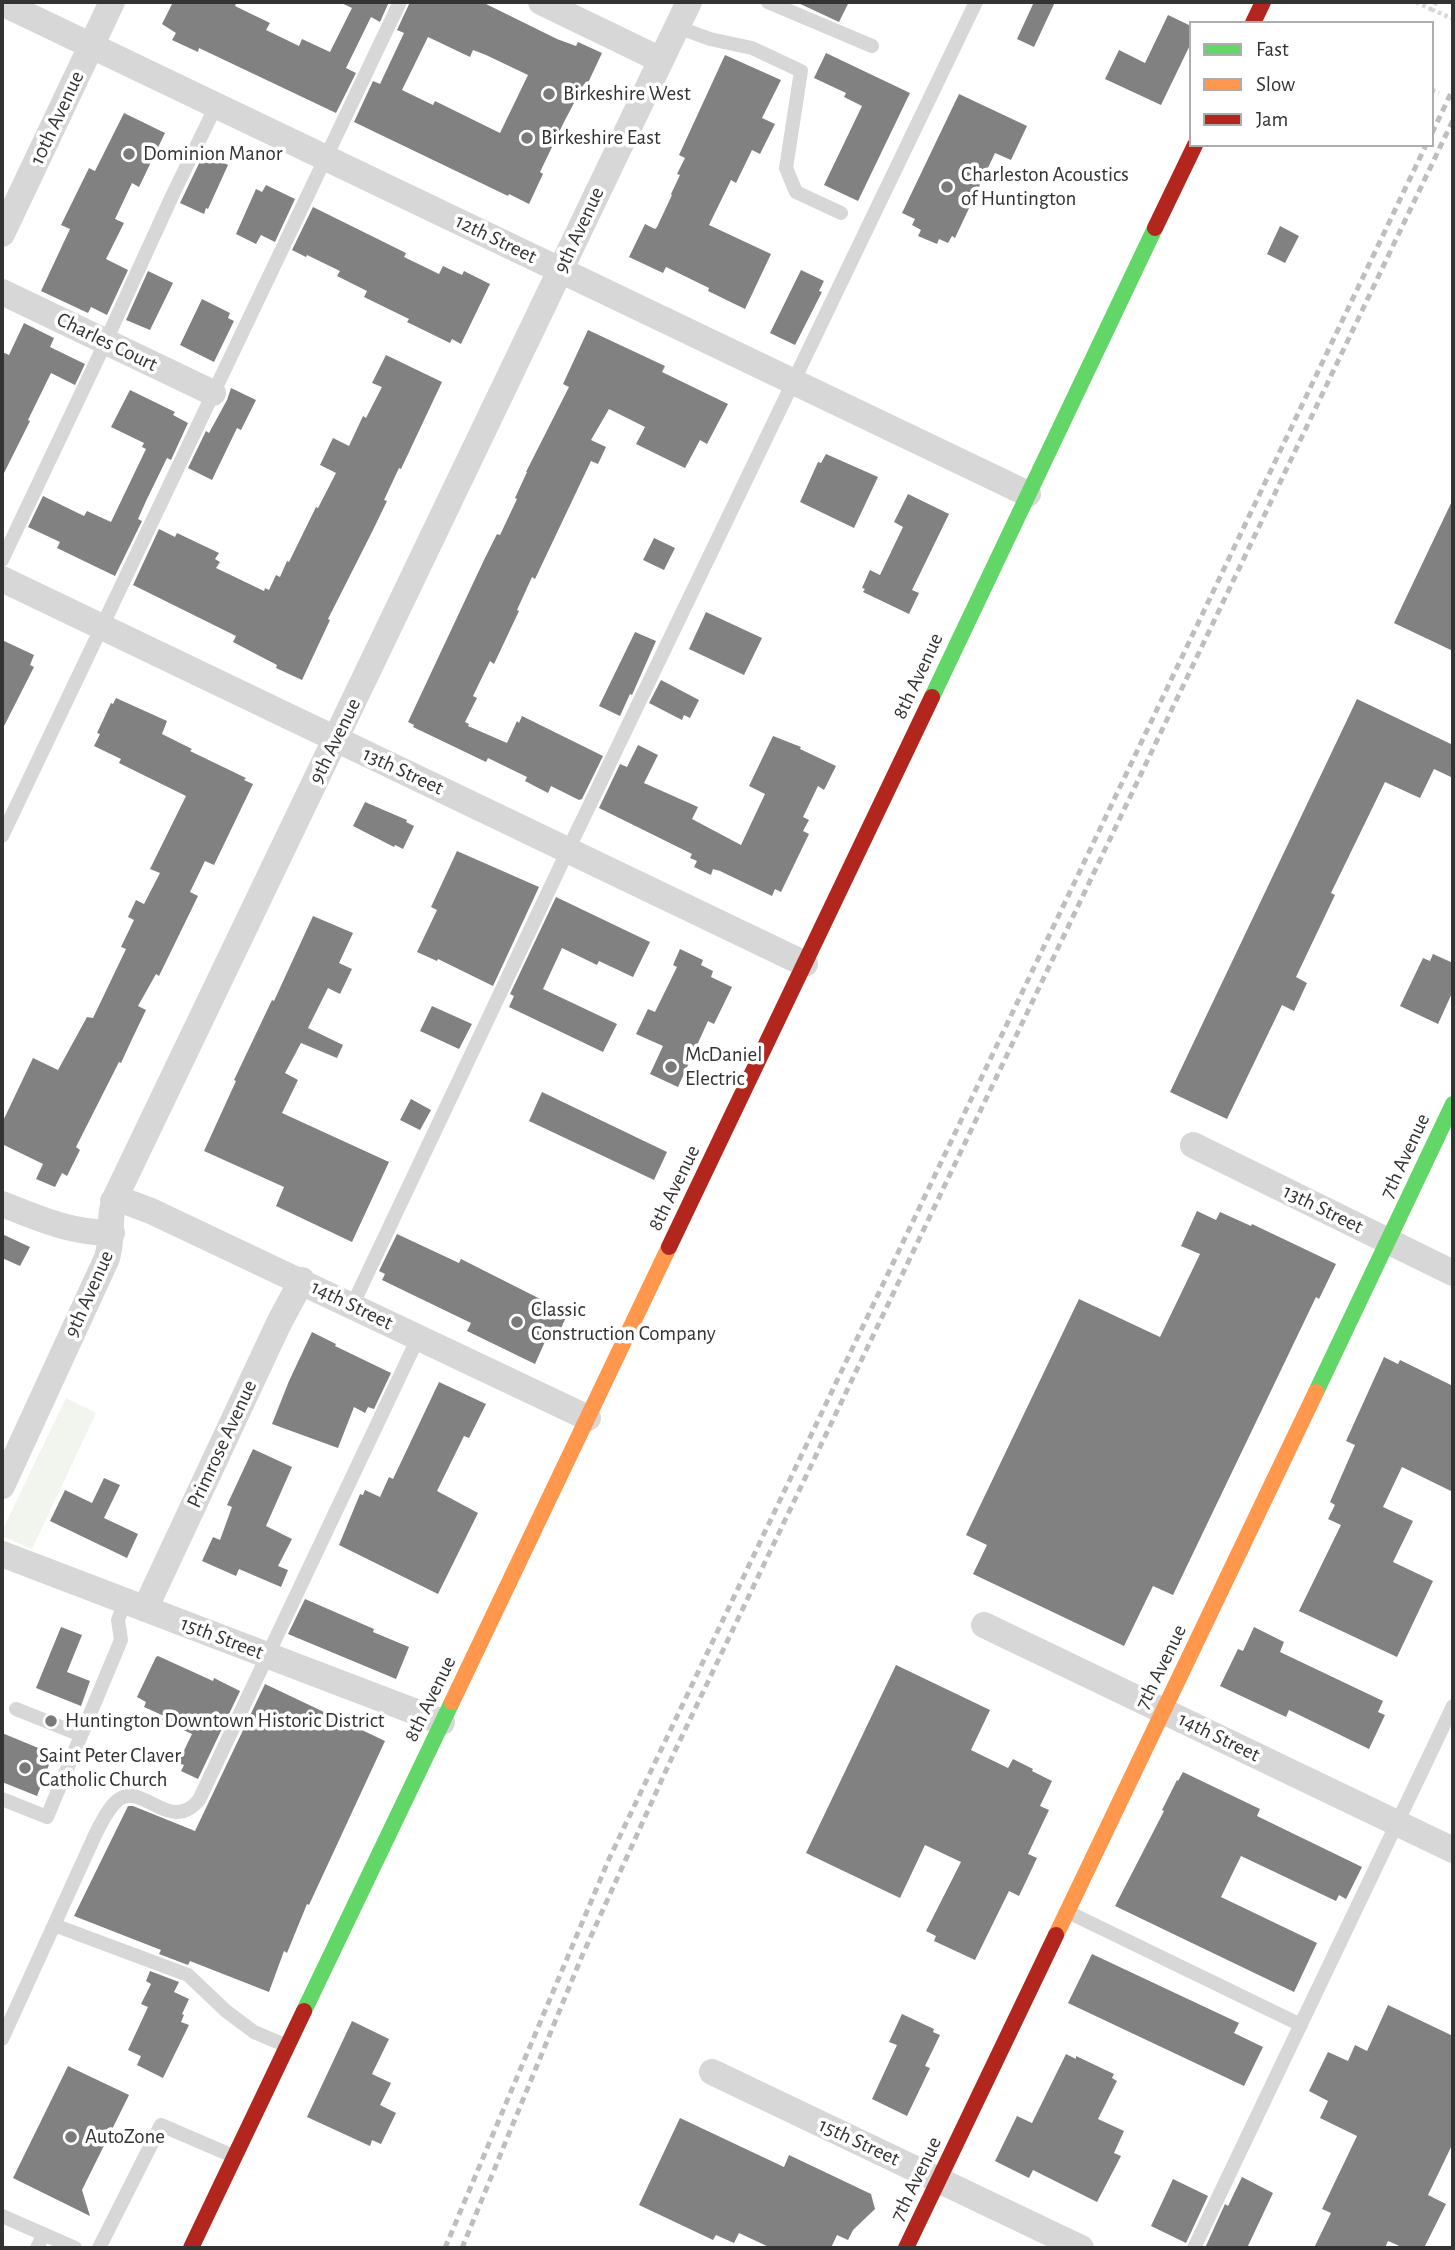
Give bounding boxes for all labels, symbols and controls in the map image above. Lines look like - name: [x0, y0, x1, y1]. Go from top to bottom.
- legend: [1189, 21, 1434, 147]
- text: Fast: [1256, 39, 1289, 60]
- street label: 10th Avenue: [24, 67, 90, 169]
- text: Slow: [1256, 74, 1295, 95]
- place label: Birkeshire West: [563, 81, 691, 107]
- marker: Birkeshire West: [541, 86, 557, 102]
- text: Jam: [1256, 109, 1288, 130]
- place label: Birkeshire East: [541, 125, 661, 151]
- marker: Birkeshire East: [519, 130, 535, 146]
- place label: Dominion Manor: [143, 141, 282, 167]
- marker: Dominion Manor: [121, 146, 137, 162]
- place label: Charleston Acoustics of Huntington: [961, 162, 1129, 212]
- marker: Charleston Acoustics of Huntington: [939, 179, 955, 195]
- street label: 9th Avenue: [548, 183, 610, 277]
- street label: 12th Street: [451, 209, 541, 269]
- street label: Charles Court: [52, 307, 162, 377]
- street label: 8th Avenue: [887, 629, 949, 723]
- street label: 9th Avenue: [303, 694, 367, 788]
- street label: 13th Street: [359, 741, 447, 801]
- place label: McDaniel Electric: [685, 1042, 762, 1092]
- marker: McDaniel Electric: [663, 1059, 679, 1075]
- street label: 7th Avenue: [1374, 1109, 1436, 1203]
- street label: 8th Avenue: [642, 1141, 706, 1235]
- street label: 13th Street: [1279, 1179, 1367, 1239]
- street label: 9th Avenue: [59, 1247, 119, 1341]
- street label: 14th Street: [307, 1274, 397, 1336]
- place label: Classic Construction Company: [531, 1297, 716, 1347]
- marker: Classic Construction Company: [509, 1314, 525, 1330]
- street label: Primrose Avenue: [181, 1376, 263, 1512]
- street label: 15th Street: [177, 1611, 267, 1665]
- street label: 7th Avenue: [1130, 1621, 1192, 1713]
- street label: 8th Avenue: [398, 1652, 462, 1746]
- street label: 14th Street: [1174, 1706, 1264, 1768]
- place label: Huntington Downtown Historic District: [65, 1708, 384, 1734]
- marker: Huntington Downtown Historic District: [43, 1713, 59, 1729]
- place label: Saint Peter Claver Catholic Church: [39, 1743, 181, 1793]
- marker: Saint Peter Claver Catholic Church: [17, 1760, 33, 1776]
- street label: 15th Street: [814, 2112, 904, 2172]
- place label: AutoZone: [85, 2124, 165, 2150]
- marker: AutoZone: [63, 2129, 79, 2145]
- street label: 7th Avenue: [885, 2133, 947, 2225]

